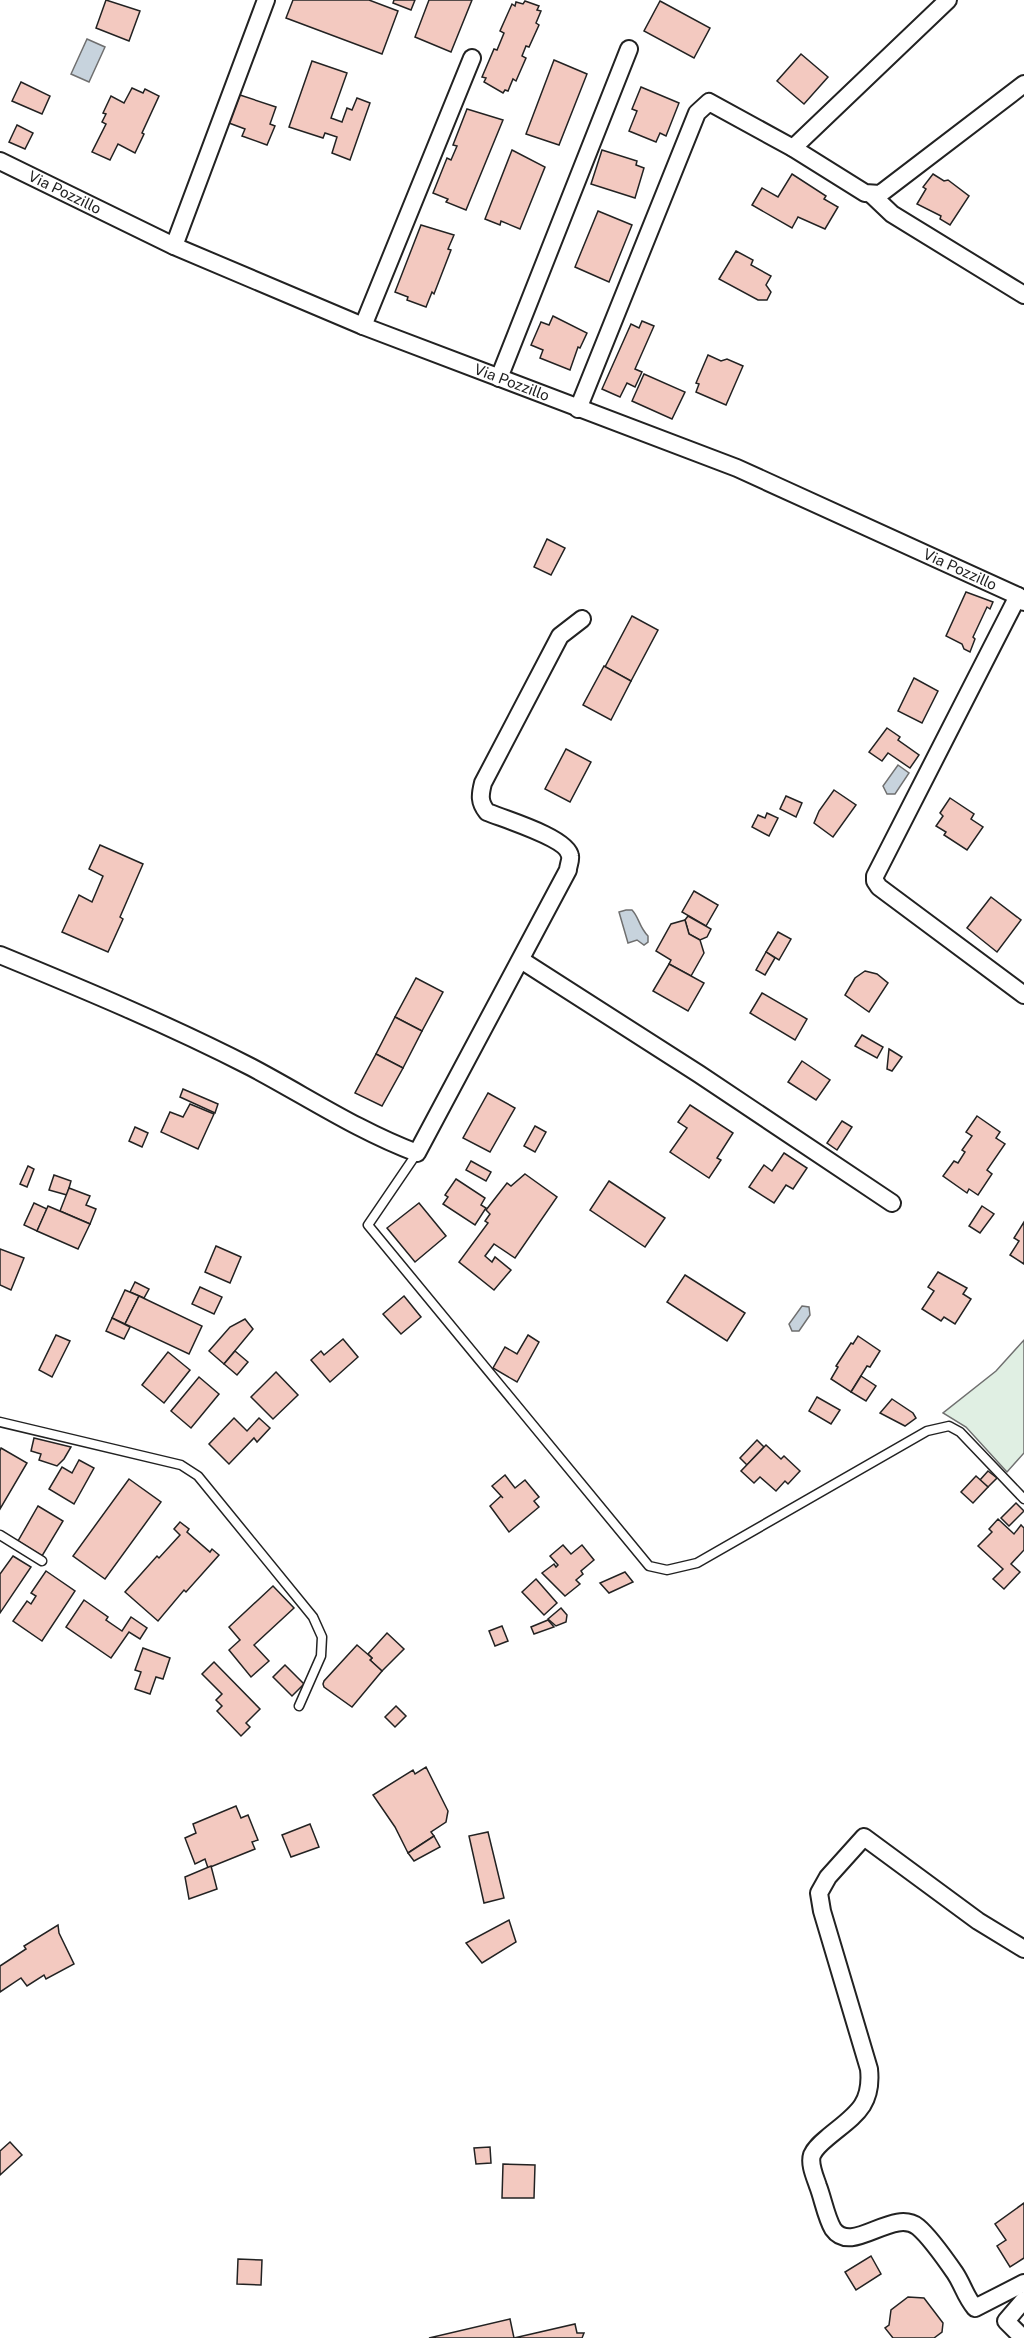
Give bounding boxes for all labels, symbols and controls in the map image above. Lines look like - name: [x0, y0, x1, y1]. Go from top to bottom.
- street label: Via Pozzillo: [26, 167, 104, 217]
- street label: Via Pozzillo: [472, 360, 552, 404]
- street label: Via Pozzillo: [921, 545, 1000, 593]

